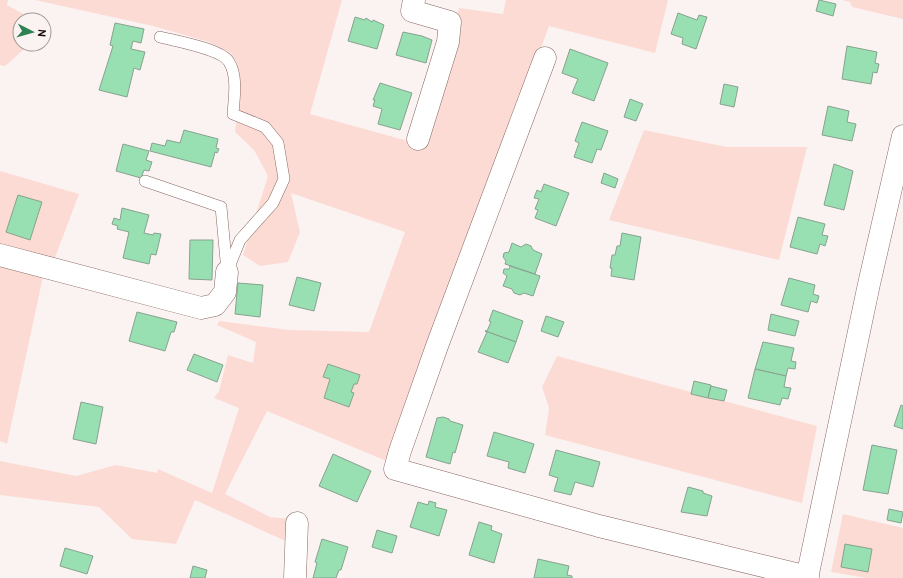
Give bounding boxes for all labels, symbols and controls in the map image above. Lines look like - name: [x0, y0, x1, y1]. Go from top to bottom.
- north arrow: [12, 12, 52, 52]
- text: N: [34, 28, 48, 38]

